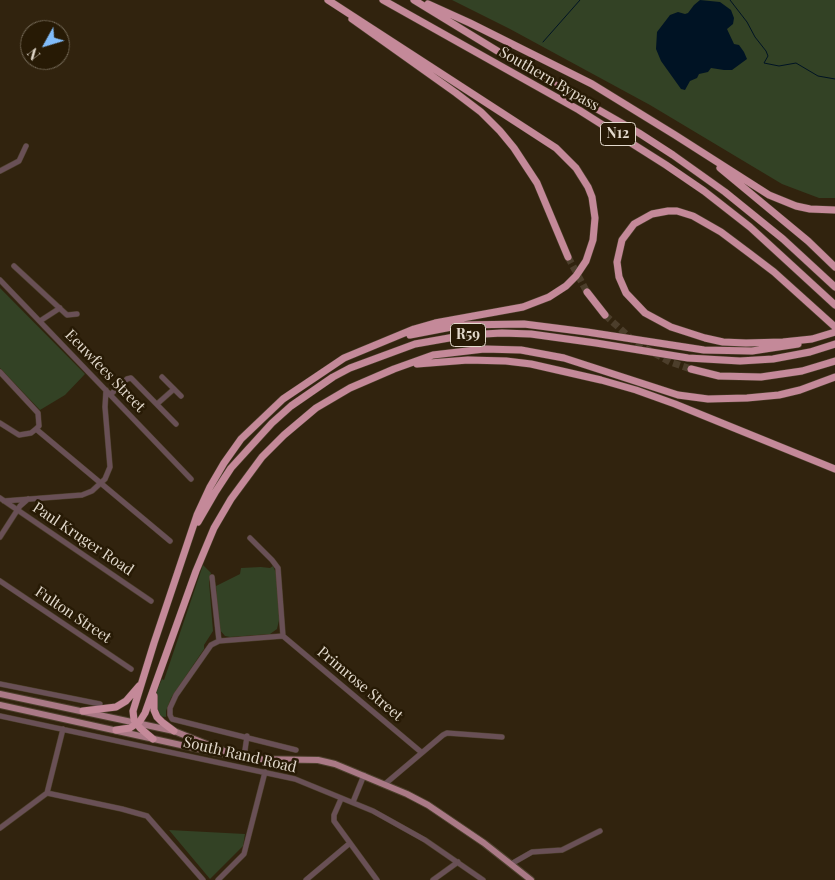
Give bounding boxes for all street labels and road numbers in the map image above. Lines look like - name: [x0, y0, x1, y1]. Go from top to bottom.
- street label: Southern Bypass: [496, 43, 602, 115]
- road number: N12: [600, 122, 636, 146]
- road number: R59: [450, 324, 486, 346]
- street label: Eeuwfees Street: [61, 326, 149, 416]
- street label: Paul Kruger Road: [29, 499, 137, 579]
- street label: Fulton Street: [31, 583, 115, 647]
- street label: Primrose Street: [314, 643, 406, 725]
- street label: South Rand Road: [182, 733, 298, 777]

